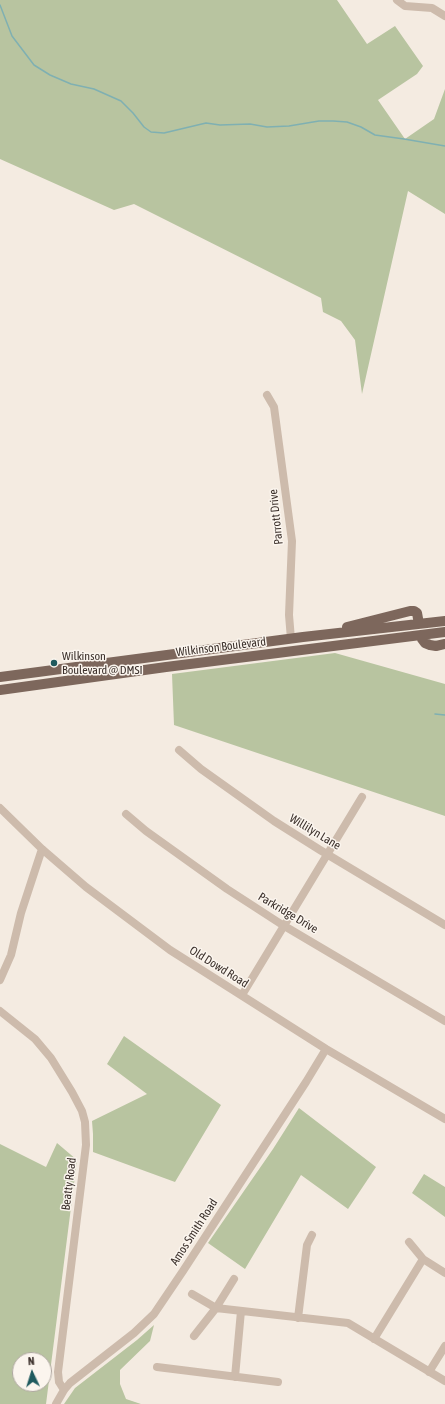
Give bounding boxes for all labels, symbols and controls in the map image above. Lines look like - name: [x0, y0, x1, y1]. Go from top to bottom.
- street label: Parrott Drive: [266, 489, 286, 545]
- street label: Wilkinson Boulevard: [175, 634, 267, 660]
- place label: Wilkinson Boulevard @ DMSI: [62, 649, 143, 677]
- marker: Wilkinson Boulevard @ DMSI: [49, 658, 59, 668]
- street label: Willilyn Lane: [287, 811, 343, 853]
- street label: Parkridge Drive: [255, 889, 321, 937]
- street label: Old Dowd Road: [187, 943, 251, 991]
- street label: Beatty Road: [59, 1157, 79, 1211]
- street label: Amos Smith Road: [167, 1196, 221, 1268]
- north arrow: [12, 1352, 52, 1392]
- text: N: [28, 1355, 35, 1367]

